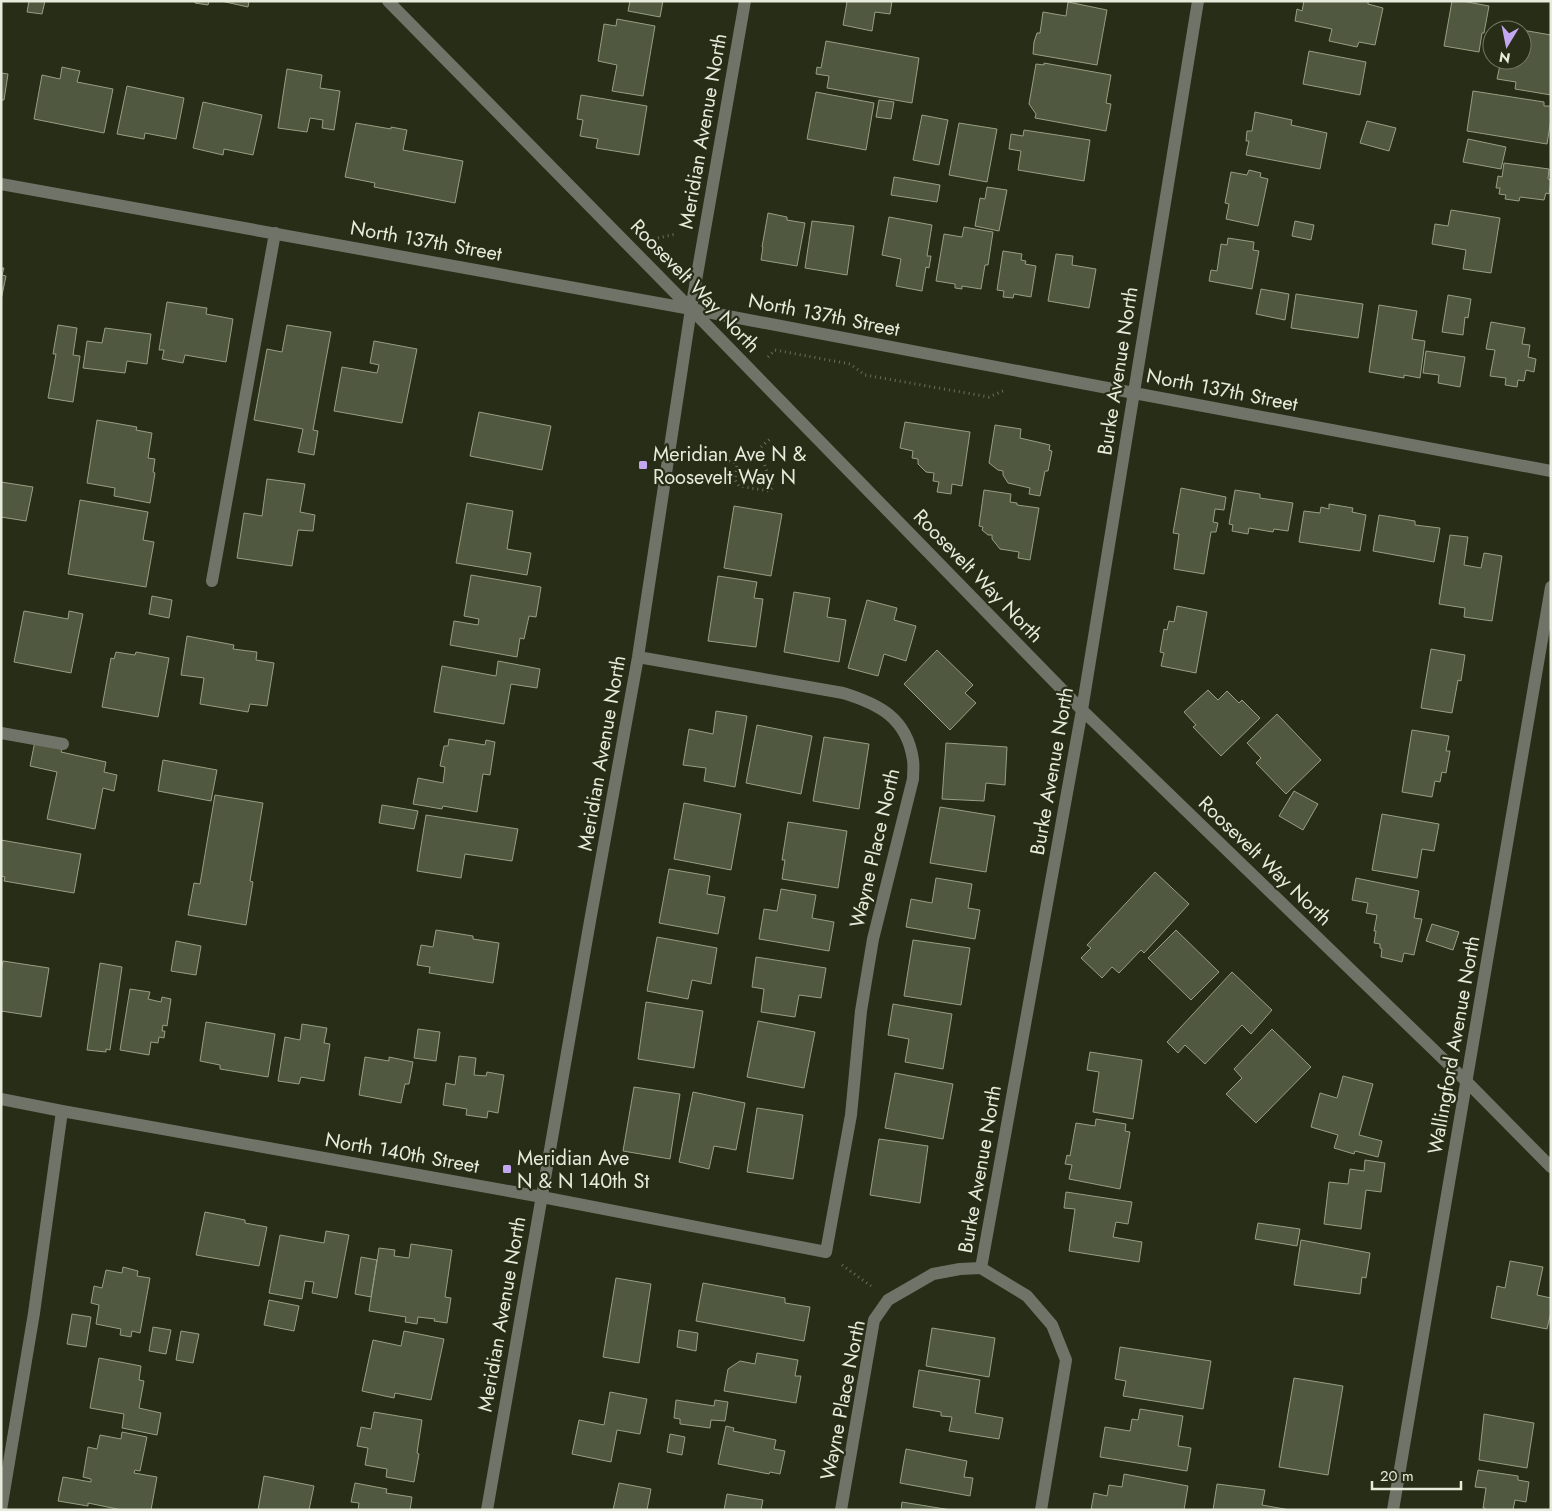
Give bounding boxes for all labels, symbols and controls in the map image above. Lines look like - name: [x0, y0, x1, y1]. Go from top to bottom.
- north arrow: [1482, 20, 1532, 70]
- street label: Meridian Avenue North: [672, 31, 734, 231]
- text: N: [1498, 47, 1512, 69]
- street label: North 137th Street: [348, 213, 504, 269]
- street label: Roosevelt Way North: [623, 213, 767, 359]
- street label: Burke Avenue North: [1090, 285, 1146, 457]
- street label: North 137th Street: [746, 286, 902, 344]
- street label: North 137th Street: [1144, 361, 1300, 419]
- place label: Meridian Ave N & Roosevelt Way N: [653, 440, 807, 492]
- marker: Meridian Ave N & Roosevelt Way N: [637, 459, 649, 471]
- street label: Roosevelt Way North: [906, 503, 1050, 649]
- street label: Meridian Avenue North: [571, 653, 633, 853]
- street label: Burke Avenue North: [1023, 685, 1081, 857]
- street label: Wayne Place North: [843, 766, 907, 930]
- street label: Roosevelt Way North: [1192, 789, 1338, 933]
- street label: Wallingford Avenue North: [1420, 933, 1488, 1157]
- street label: Burke Avenue North: [951, 1083, 1009, 1255]
- street label: North 140th Street: [323, 1125, 482, 1181]
- place label: Meridian Ave N & N 140th St: [517, 1144, 649, 1196]
- marker: Meridian Ave N & N 140th St: [501, 1163, 513, 1175]
- street label: Meridian Avenue North: [471, 1214, 533, 1414]
- street label: Wayne Place North: [813, 1317, 873, 1483]
- scale bar: [1372, 1458, 1461, 1490]
- text: 20 m: [1380, 1465, 1414, 1487]

